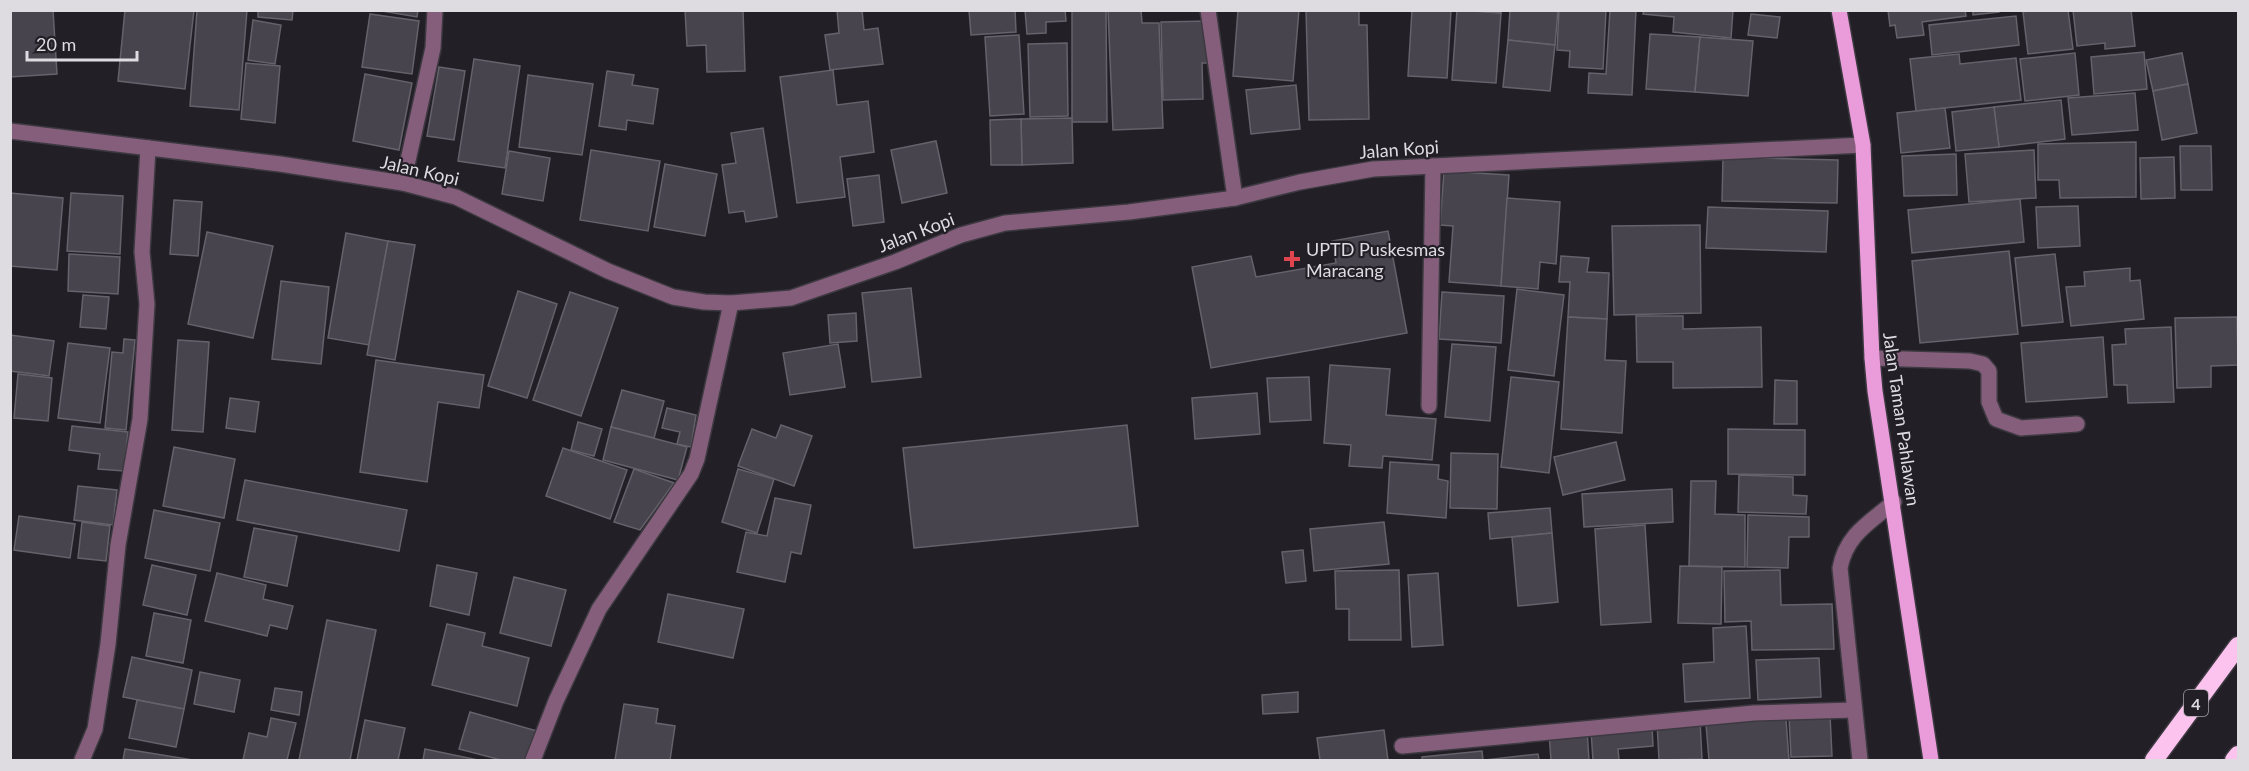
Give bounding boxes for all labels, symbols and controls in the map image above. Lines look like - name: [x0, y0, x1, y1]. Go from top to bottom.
- scale bar: [27, 24, 136, 62]
- text: 20 m: [36, 33, 76, 55]
- street label: Jalan Kopi: [1358, 135, 1440, 163]
- street label: Jalan Kopi: [379, 150, 461, 190]
- street label: Jalan Kopi: [875, 207, 957, 257]
- place label: UPTD Puskesmas Maracang: [1306, 238, 1445, 281]
- marker: UPTD Puskesmas Maracang: [1283, 250, 1301, 268]
- street label: Jalan Taman Pahlawan: [1879, 331, 1925, 507]
- road number: 4: [2184, 690, 2208, 716]

